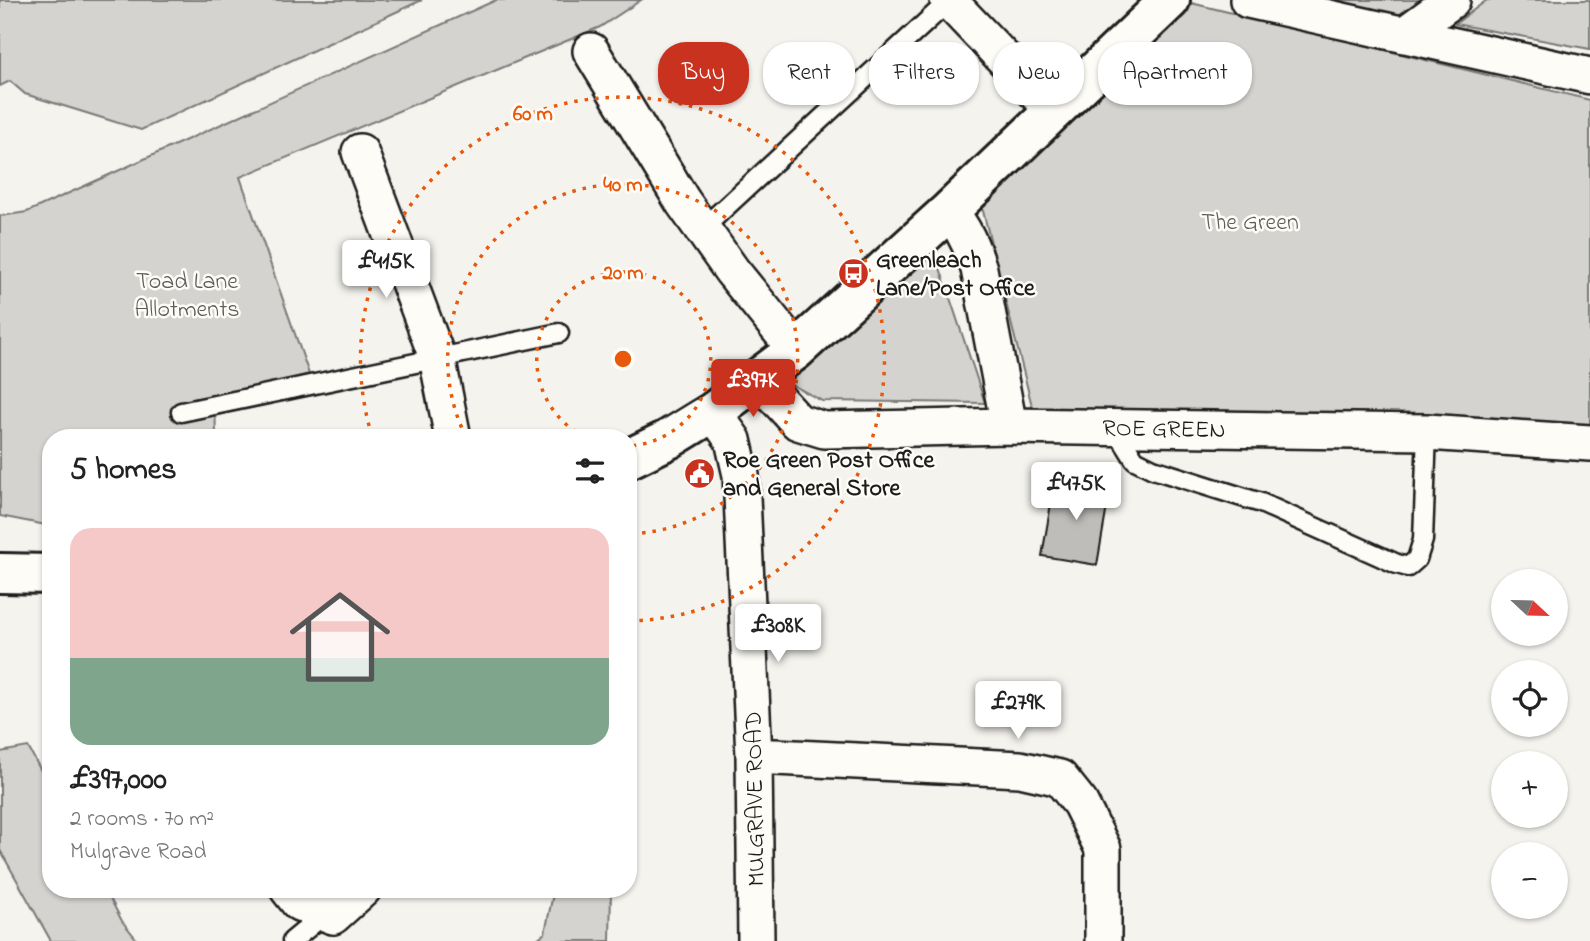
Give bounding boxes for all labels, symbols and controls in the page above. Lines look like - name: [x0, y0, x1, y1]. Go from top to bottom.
- chip: Buy: [658, 42, 749, 105]
- chip: Rent: [763, 42, 855, 105]
- chip: Filters: [869, 42, 979, 105]
- chip: New: [993, 42, 1084, 105]
- chip: Apartment: [1098, 42, 1252, 105]
- text: 60 m: [513, 100, 553, 130]
- text: 40 m: [603, 171, 643, 201]
- park label: The Green: [1201, 206, 1299, 241]
- pin: £415K: [337, 240, 435, 300]
- place label: Greenleach Lane/Post Office: [876, 244, 1036, 307]
- text: £415K: [358, 246, 414, 279]
- bus stop icon: Greenleach Lane/Post Office: [836, 256, 870, 290]
- text: 20 m: [601, 259, 644, 289]
- park label: Toad Lane Allotments: [135, 265, 239, 328]
- centre of rings: [611, 347, 635, 371]
- pin: £397K: [704, 360, 802, 419]
- text: £397K: [727, 365, 779, 398]
- street label: ROE GREEN: [1102, 412, 1226, 449]
- place label: Roe Green Post Office and General Store: [723, 444, 935, 507]
- text: 5 homes: [70, 449, 177, 493]
- icon: filters: [571, 452, 609, 490]
- public building icon: Roe Green Post Office and General Store: [683, 456, 717, 490]
- pin: £475K: [1027, 462, 1125, 522]
- text: £475K: [1047, 468, 1105, 501]
- north arrow: [1491, 569, 1568, 646]
- map controls: [1491, 569, 1568, 919]
- icon: home: [277, 574, 403, 700]
- pin: £308K: [729, 604, 827, 664]
- text: £308K: [751, 610, 805, 643]
- button: locate: [1491, 660, 1568, 737]
- pin: £279K: [969, 682, 1067, 741]
- text: £279K: [991, 687, 1045, 720]
- street label: MULGRAVE ROAD: [737, 711, 776, 887]
- button: +: [1491, 751, 1568, 828]
- text: £397,000: [70, 759, 167, 803]
- text: 2 rooms · 70 m²: [70, 803, 214, 836]
- text: Mulgrave Road: [70, 836, 206, 869]
- button: −: [1491, 842, 1568, 919]

